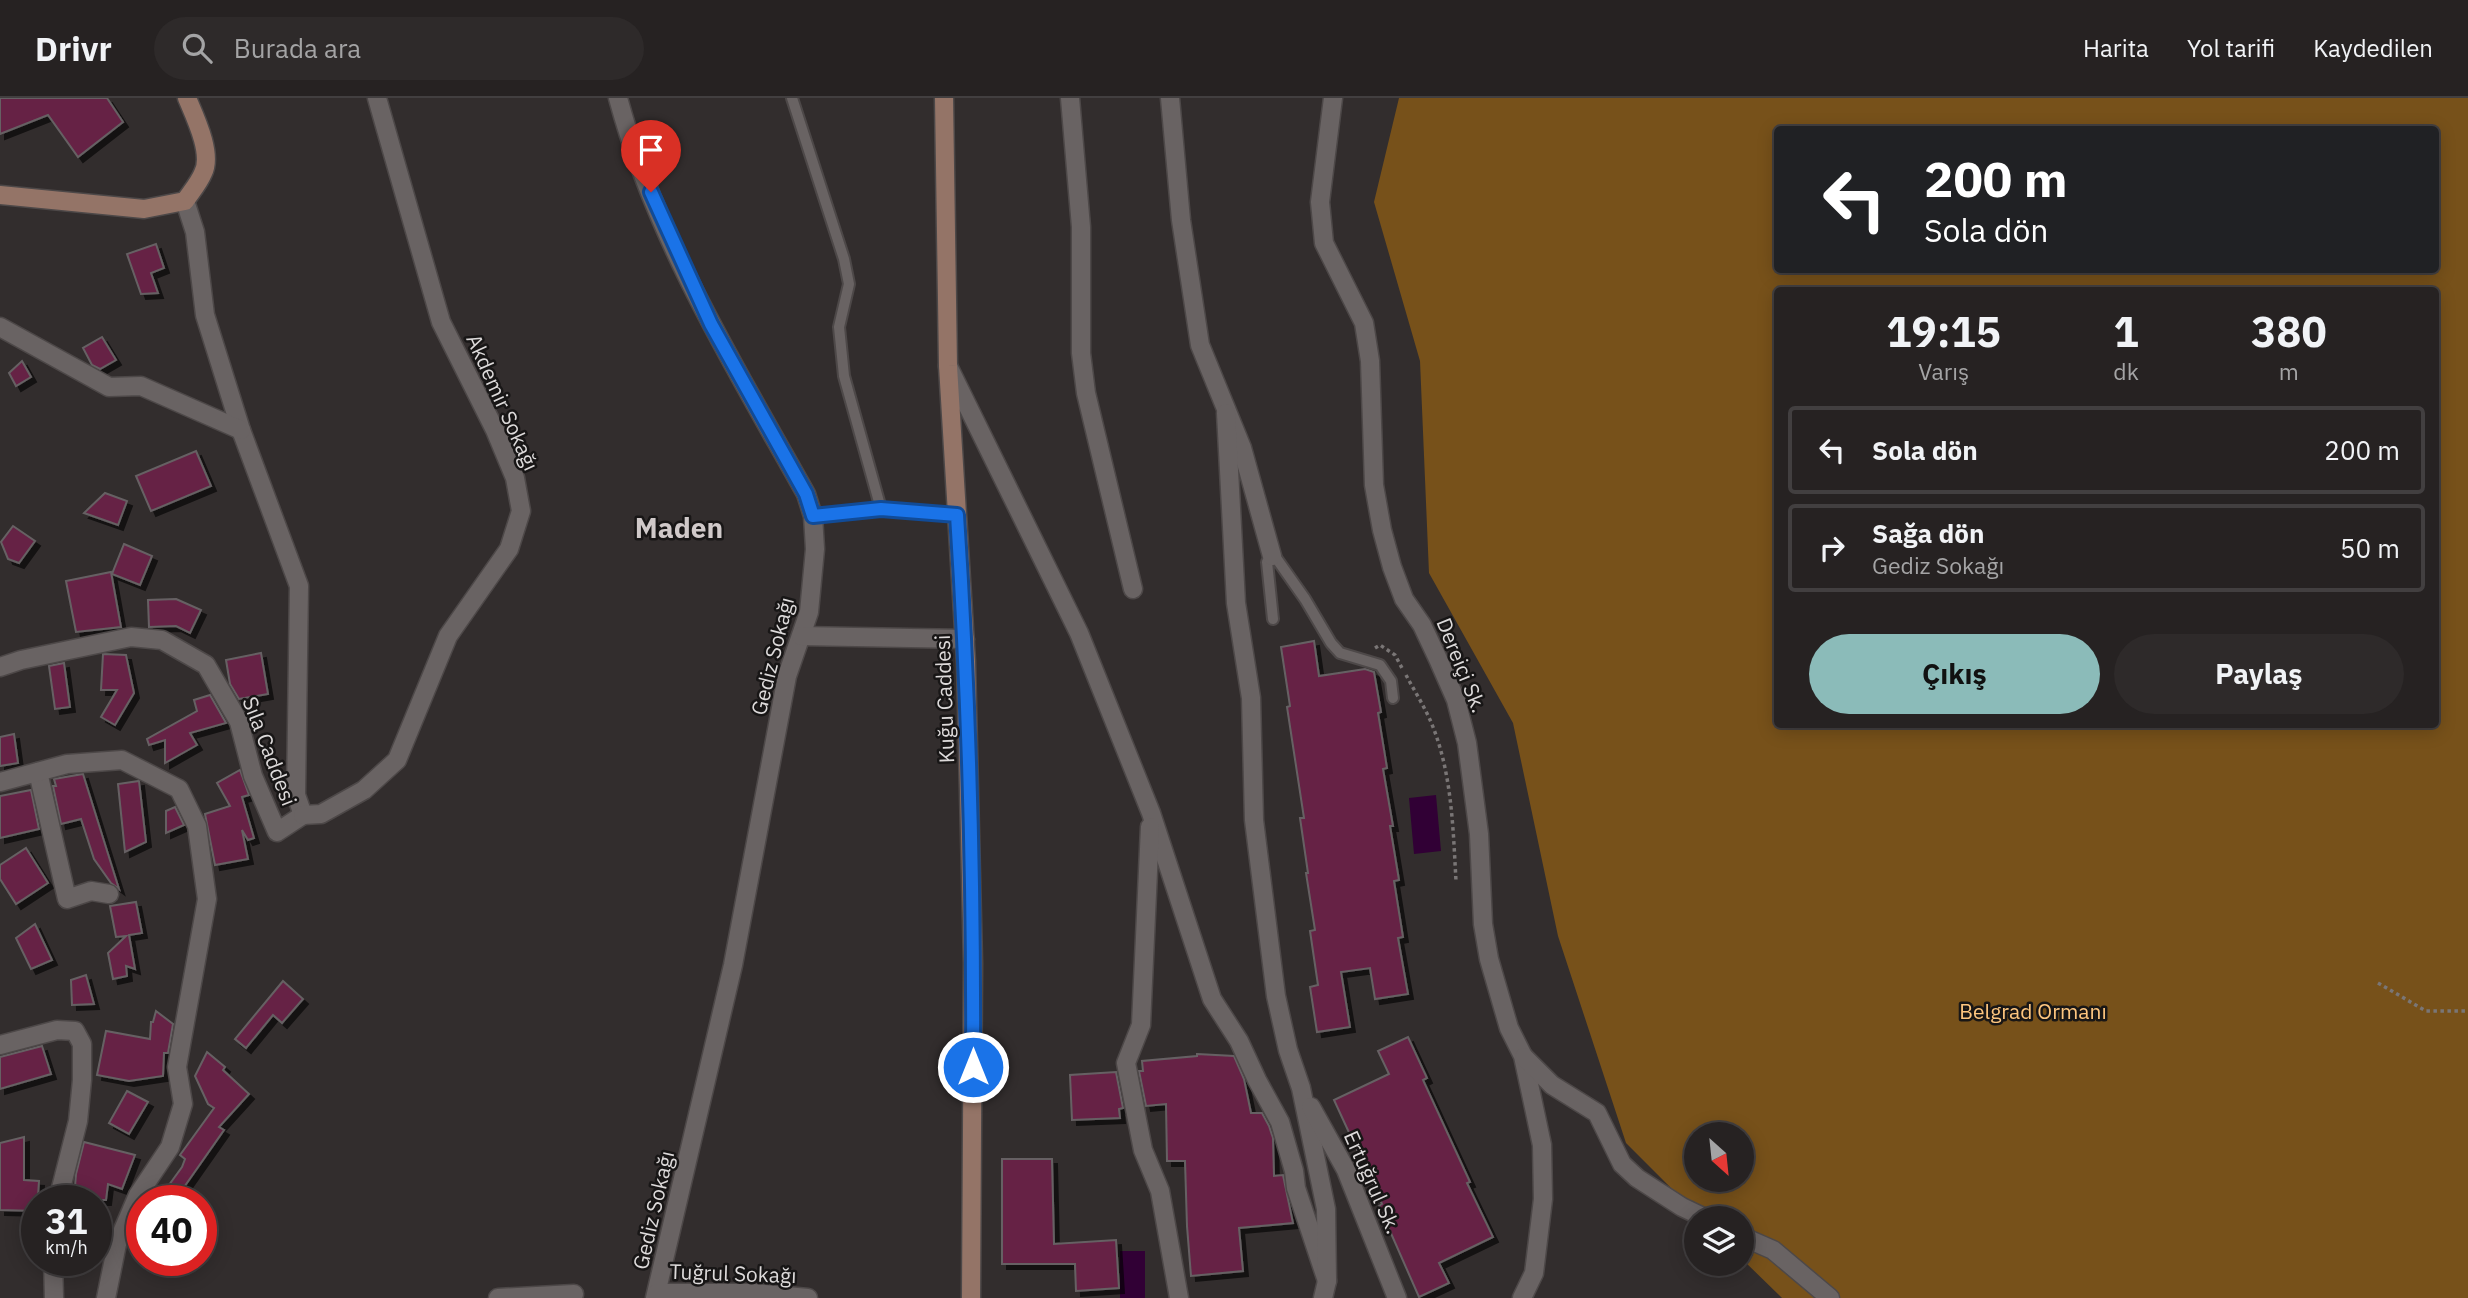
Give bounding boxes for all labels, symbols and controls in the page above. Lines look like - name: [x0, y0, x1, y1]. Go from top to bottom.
- search box: [154, 17, 644, 80]
- text: Drivr: [35, 27, 112, 70]
- icon: search: [178, 29, 216, 67]
- text: Burada ara: [234, 31, 361, 65]
- text: Harita: [2083, 32, 2149, 64]
- text: Yol tarifi: [2187, 32, 2275, 64]
- text: Kaydedilen: [2313, 32, 2433, 64]
- pin: [621, 120, 681, 192]
- icon: arrive: [632, 131, 670, 169]
- text: 200 m: [1924, 147, 2068, 210]
- icon: left: [1809, 154, 1900, 245]
- text: Sola dön: [1924, 209, 2049, 251]
- text: 19:15: [1886, 304, 2001, 359]
- text: 1: [2113, 304, 2139, 359]
- text: 380: [2251, 304, 2327, 359]
- street label: Akdemir Sokağı: [460, 329, 546, 475]
- text: Varış: [1918, 356, 1969, 386]
- text: dk: [2113, 356, 2139, 386]
- text: m: [2279, 356, 2299, 386]
- icon: left: [1813, 431, 1851, 469]
- text: Sola dön: [1872, 433, 1978, 467]
- text: 200 m: [2324, 433, 2400, 467]
- district label: Maden: [635, 509, 723, 546]
- text: Sağa dön: [1872, 516, 1984, 550]
- icon: right: [1813, 529, 1851, 567]
- text: 50 m: [2340, 531, 2400, 565]
- text: Gediz Sokağı: [1872, 550, 2004, 580]
- street label: Gediz Sokağı: [744, 594, 800, 718]
- street label: Dereiçi Sk.: [1430, 614, 1494, 716]
- street label: Kuğu Caddesi: [928, 634, 960, 764]
- button: Çıkış: [1809, 634, 2100, 714]
- button: Paylaş: [2114, 634, 2404, 714]
- street label: Sıla Caddesi: [236, 692, 304, 810]
- park label: Belgrad Ormanı: [1959, 997, 2107, 1025]
- position arrow: [936, 1030, 1010, 1104]
- north arrow: [1684, 1122, 1754, 1192]
- map controls: [1684, 1122, 1754, 1276]
- street label: Ertuğrul Sk.: [1338, 1126, 1408, 1238]
- street label: Gediz Sokağı: [626, 1148, 680, 1272]
- speed limit sign: 40: [126, 1185, 217, 1276]
- text: 31: [45, 1198, 88, 1244]
- button: layers: [1684, 1206, 1754, 1276]
- text: km/h: [45, 1236, 88, 1259]
- street label: Tuğrul Sokağı: [669, 1257, 797, 1289]

